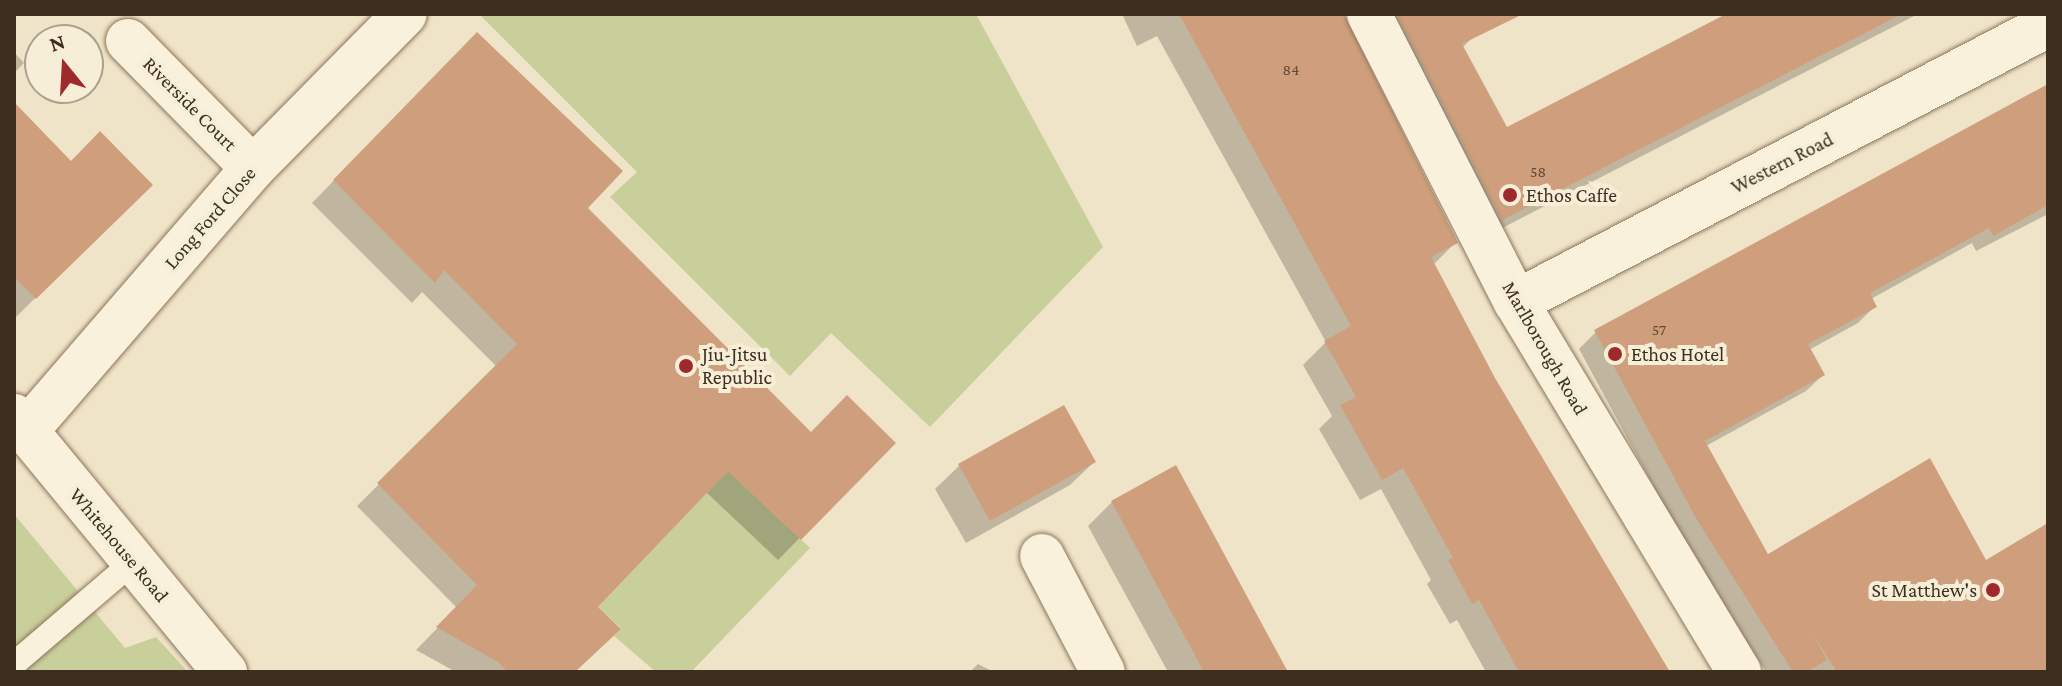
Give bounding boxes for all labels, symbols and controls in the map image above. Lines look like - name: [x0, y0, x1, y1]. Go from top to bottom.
- north arrow: [24, 24, 104, 104]
- text: N: [46, 28, 68, 57]
- street label: Riverside Court: [138, 52, 242, 156]
- house number: 84: [1283, 60, 1299, 80]
- street label: Western Road: [1727, 127, 1837, 199]
- street label: Long Ford Close: [159, 162, 261, 274]
- house number: 58: [1530, 162, 1546, 182]
- place label: Ethos Caffe: [1526, 183, 1617, 207]
- marker: Ethos Caffe: [1501, 186, 1519, 204]
- street label: Marlborough Road: [1497, 277, 1593, 419]
- house number: 57: [1652, 320, 1666, 340]
- place label: Jiu-Jitsu Republic: [702, 342, 772, 389]
- place label: Ethos Hotel: [1631, 342, 1724, 366]
- marker: Ethos Hotel: [1606, 345, 1624, 363]
- marker: Jiu-Jitsu Republic: [677, 357, 695, 375]
- street label: Whitehouse Road: [64, 483, 174, 607]
- place label: St Matthew's: [1872, 578, 1977, 602]
- marker: St Matthew's: [1984, 581, 2002, 599]

